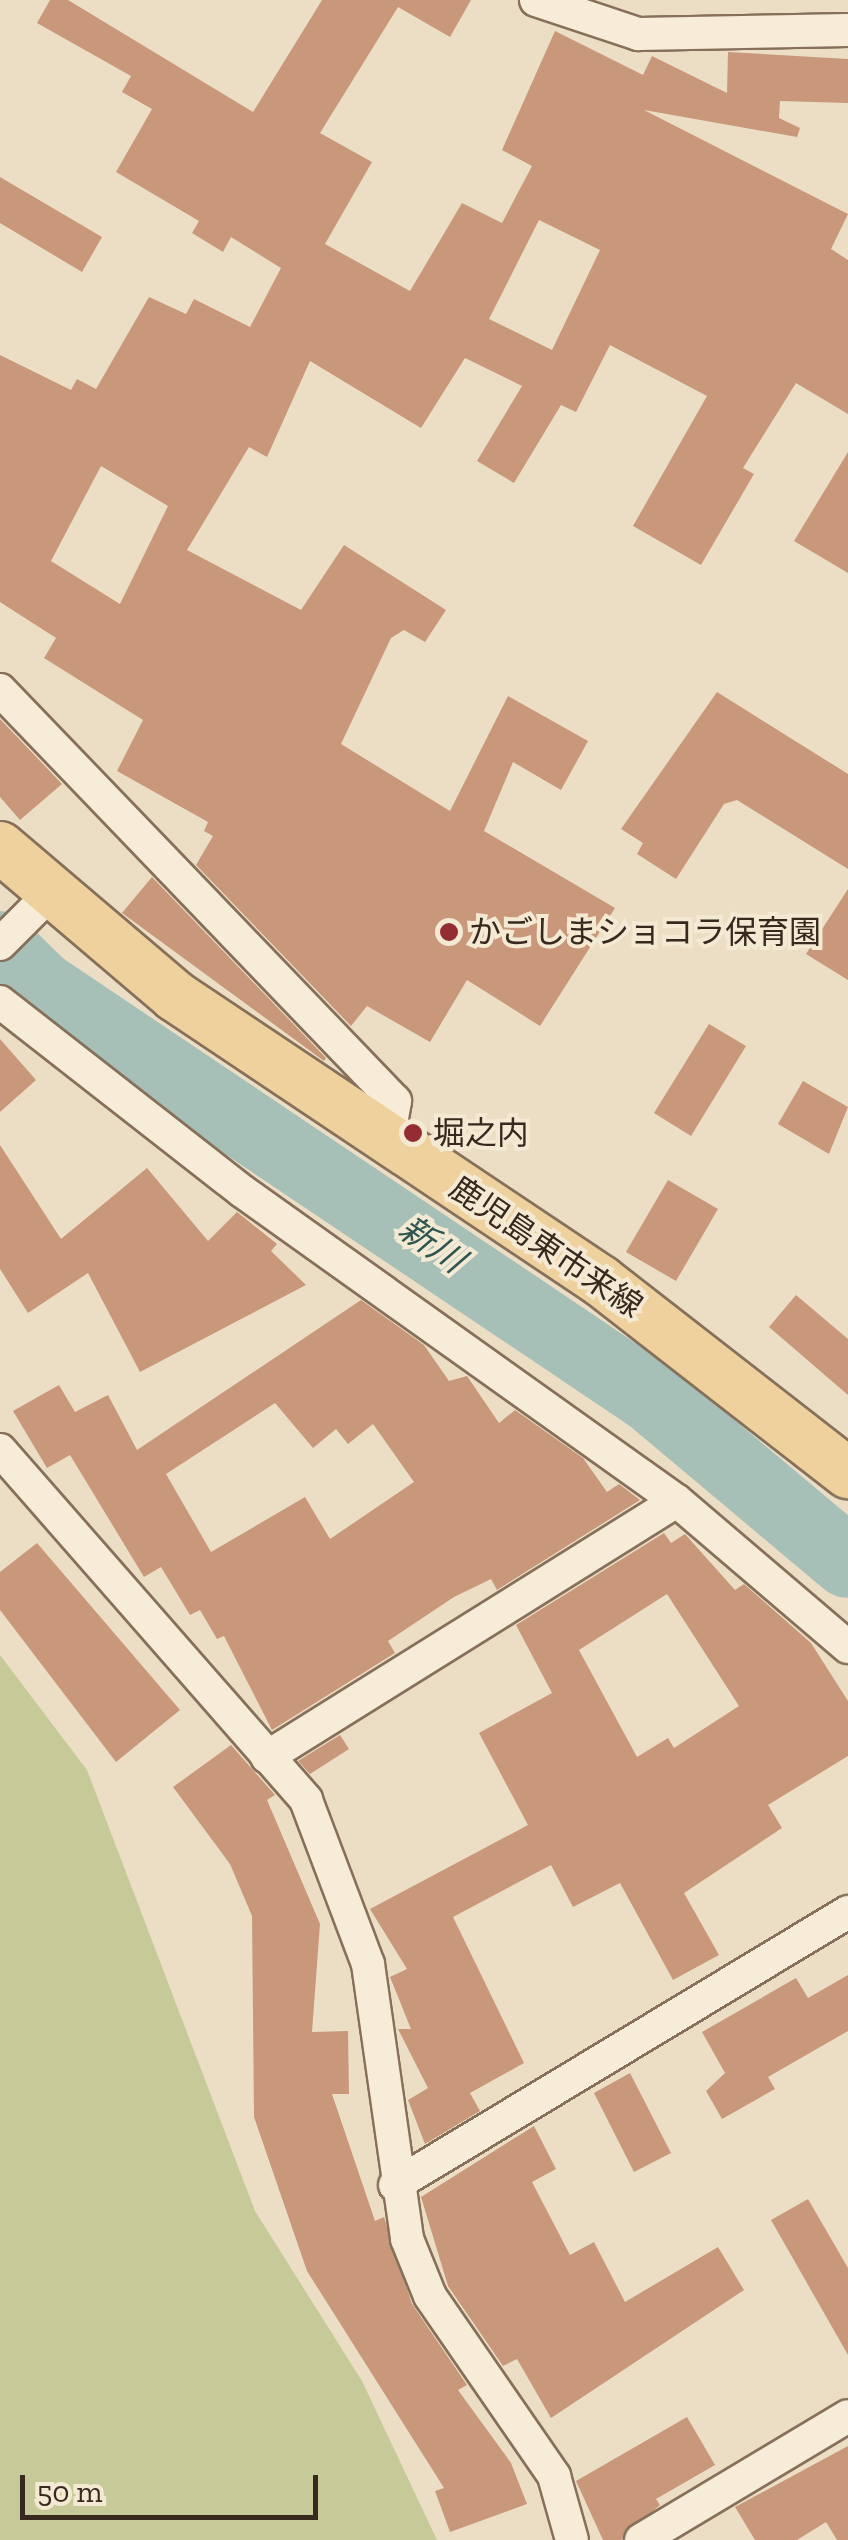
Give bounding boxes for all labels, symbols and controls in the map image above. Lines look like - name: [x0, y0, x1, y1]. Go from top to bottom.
- place label: かごしまショコラ保育園: [469, 913, 821, 951]
- marker: かごしまショコラ保育園: [438, 921, 460, 943]
- place label: 堀之内: [433, 1114, 529, 1152]
- marker: 堀之内: [402, 1122, 424, 1144]
- street label: 鹿児島東市来線: [442, 1168, 650, 1326]
- water label: 新川: [391, 1207, 473, 1281]
- scale bar: [25, 2455, 322, 2517]
- text: 50 m: [37, 2474, 102, 2510]

